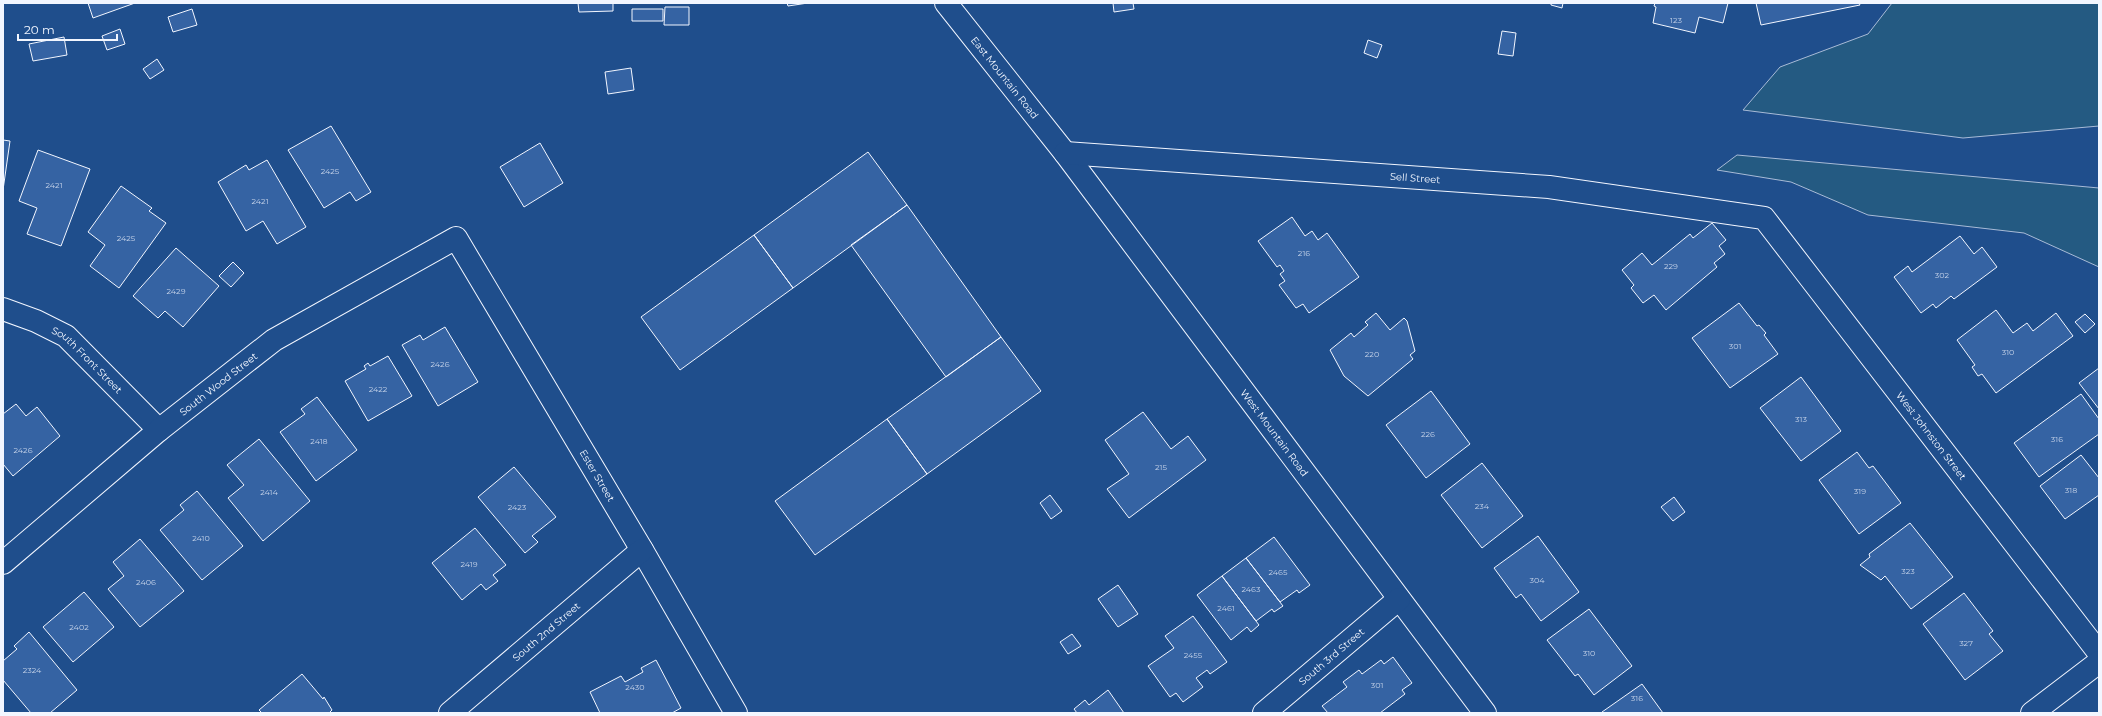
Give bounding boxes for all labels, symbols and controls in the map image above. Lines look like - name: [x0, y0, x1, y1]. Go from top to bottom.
- house number: 123: [1670, 15, 1682, 25]
- scale bar: [18, 16, 117, 42]
- text: 20 m: [24, 22, 55, 37]
- street label: East Mountain Road: [968, 34, 1041, 122]
- house number: 2425: [321, 166, 340, 176]
- street label: Sell Street: [1389, 170, 1441, 186]
- house number: 2421: [45, 180, 63, 190]
- house number: 2421: [251, 196, 269, 206]
- house number: 2425: [117, 233, 136, 243]
- house number: 216: [1298, 248, 1310, 258]
- house number: 229: [1664, 261, 1678, 271]
- house number: 302: [1935, 270, 1950, 280]
- house number: 2429: [166, 286, 186, 296]
- street label: South Front Street: [49, 324, 125, 396]
- house number: 301: [1729, 341, 1741, 351]
- house number: 310: [2002, 347, 2014, 357]
- house number: 220: [1365, 349, 1379, 359]
- street label: South Wood Street: [177, 350, 260, 419]
- house number: 2426: [430, 359, 450, 369]
- house number: 2422: [369, 384, 388, 394]
- street label: West Mountain Road: [1237, 387, 1311, 479]
- street label: West Johnston Street: [1893, 389, 1969, 482]
- house number: 313: [1795, 414, 1807, 424]
- house number: 226: [1421, 429, 1435, 439]
- house number: 316: [2051, 434, 2063, 444]
- house number: 2418: [310, 436, 328, 446]
- house number: 2426: [13, 445, 33, 455]
- street label: Ester Street: [577, 447, 618, 504]
- house number: 215: [1155, 462, 1167, 472]
- house number: 318: [2065, 485, 2077, 495]
- house number: 319: [1854, 486, 1866, 496]
- house number: 2414: [260, 487, 279, 497]
- house number: 234: [1475, 501, 1490, 511]
- house number: 2423: [508, 502, 527, 512]
- house number: 2410: [192, 533, 210, 543]
- house number: 2419: [460, 559, 478, 569]
- house number: 323: [1901, 566, 1915, 576]
- house number: 2465: [1268, 567, 1288, 577]
- house number: 304: [1529, 575, 1545, 585]
- house number: 2406: [136, 577, 156, 587]
- house number: 2463: [1241, 584, 1261, 594]
- street label: South 2nd Street: [510, 599, 583, 664]
- house number: 2461: [1217, 603, 1235, 613]
- house number: 2402: [69, 622, 89, 632]
- street label: South 3rd Street: [1296, 625, 1367, 688]
- house number: 327: [1959, 638, 1973, 648]
- house number: 310: [1583, 648, 1595, 658]
- house number: 2455: [1184, 650, 1203, 660]
- house number: 2324: [23, 665, 42, 675]
- house number: 301: [1371, 680, 1383, 690]
- house number: 2430: [625, 682, 645, 692]
- house number: 316: [1631, 693, 1643, 703]

